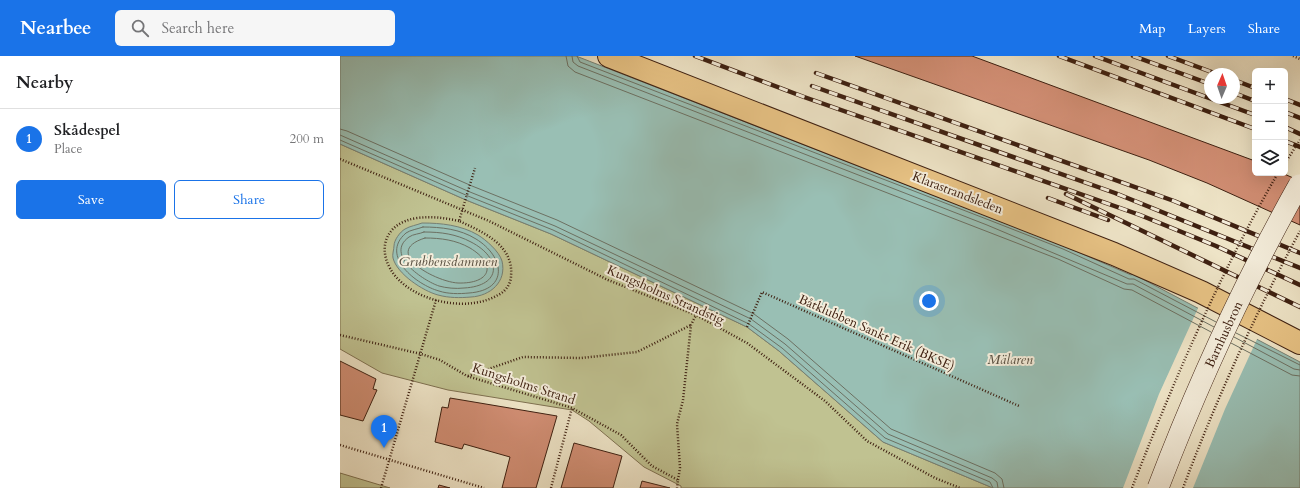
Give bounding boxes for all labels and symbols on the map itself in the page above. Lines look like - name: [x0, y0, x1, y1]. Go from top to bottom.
- north arrow: [1204, 68, 1240, 104]
- street label: Klarastrandsleden: [910, 167, 1006, 219]
- water label: Grubbensdammen: [399, 252, 497, 271]
- street label: Kungsholms Strandstig: [604, 261, 728, 329]
- street label: Båtklubben Sankt Erik (BKSE): [796, 290, 957, 375]
- your location: [919, 291, 939, 311]
- street label: Barnhusbron: [1201, 298, 1247, 371]
- water label: Mälaren: [987, 350, 1033, 369]
- street label: Kungsholms Strand: [470, 359, 578, 409]
- pin: 1: [371, 415, 397, 448]

